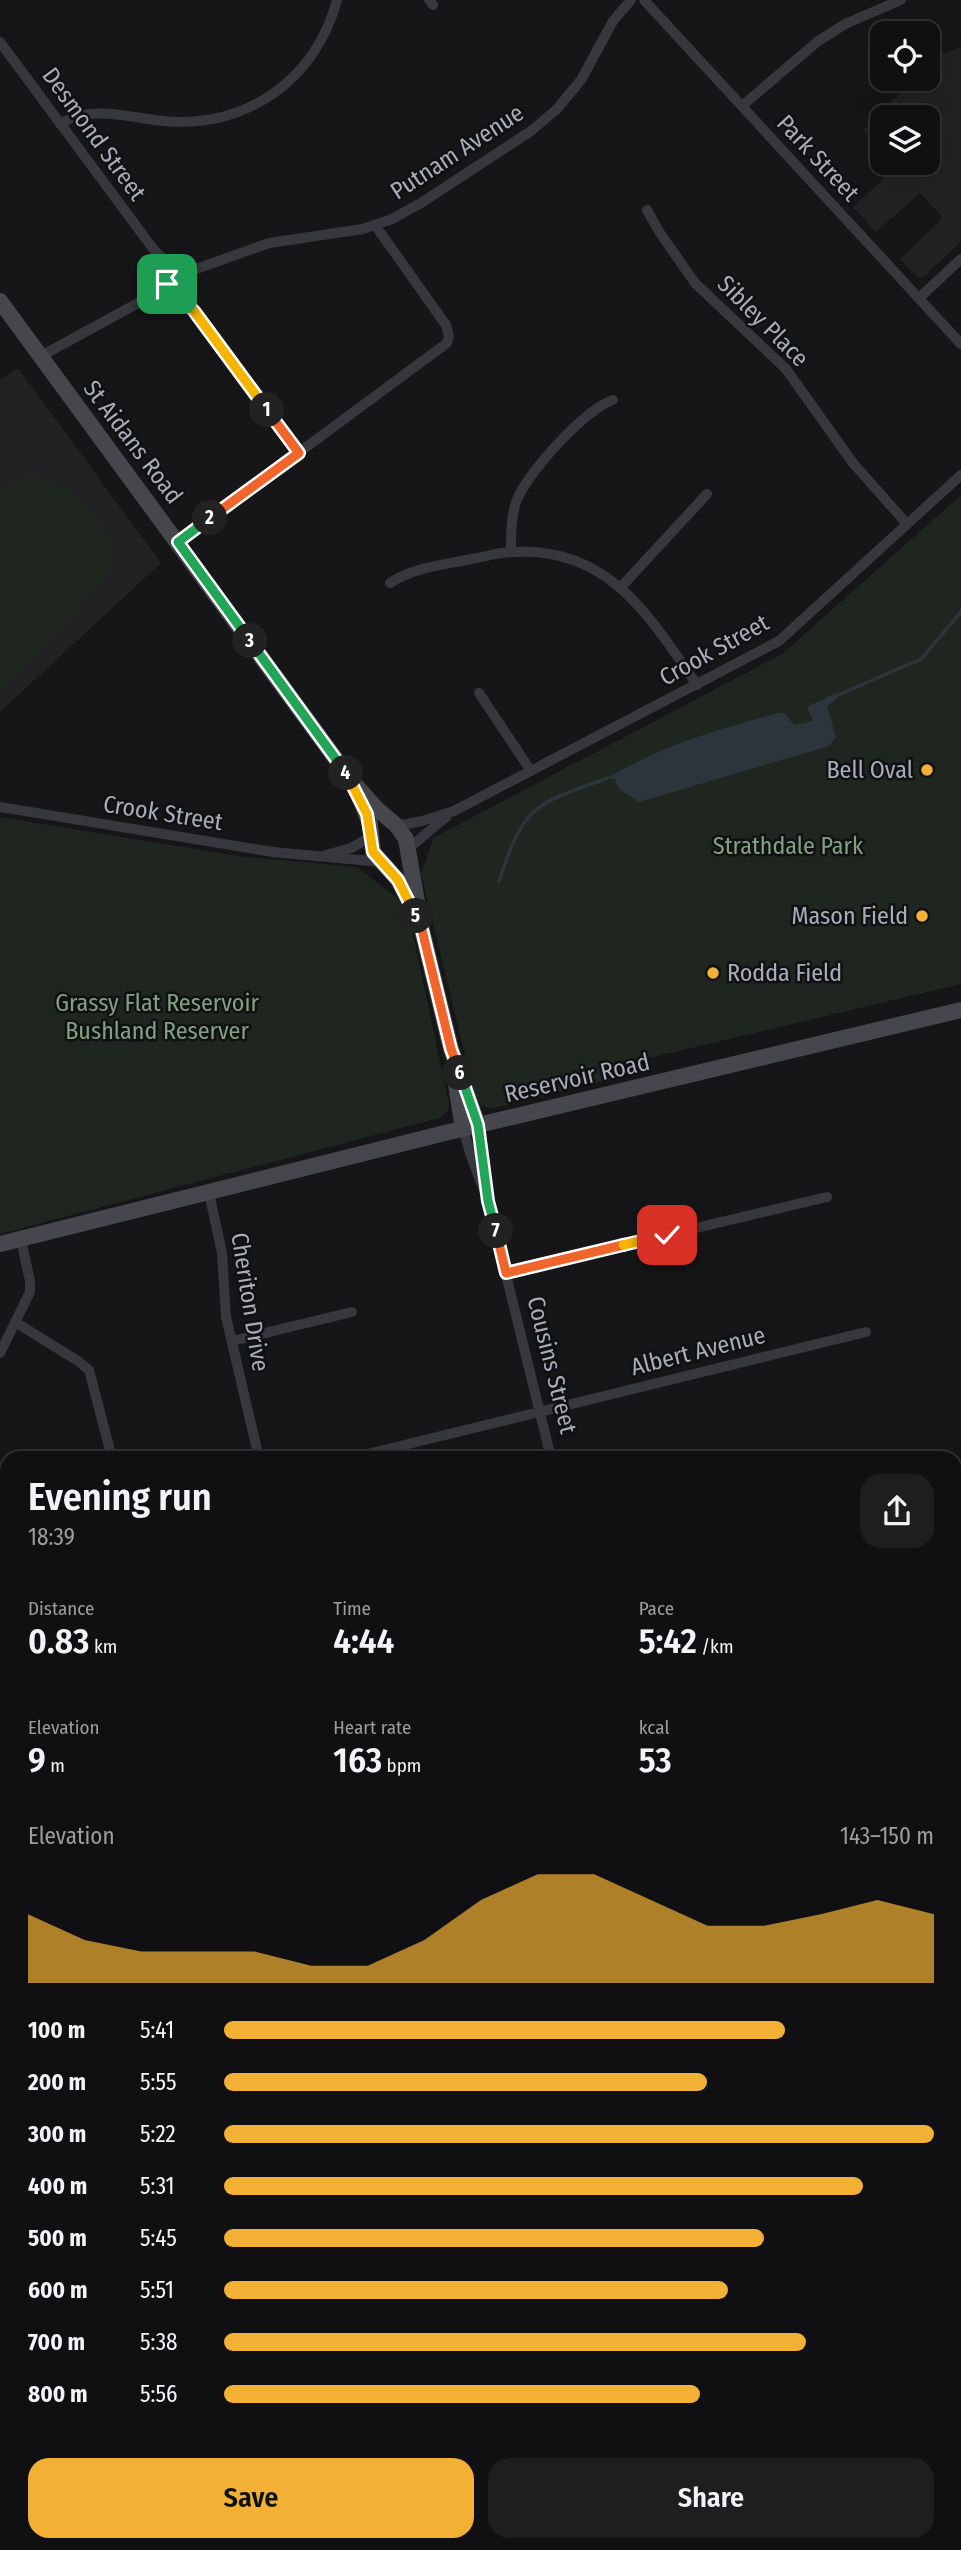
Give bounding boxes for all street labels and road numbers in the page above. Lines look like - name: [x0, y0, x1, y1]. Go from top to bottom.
- street label: Desmond Street: [36, 62, 152, 206]
- street label: Putnam Avenue: [385, 99, 529, 205]
- street label: Park Street: [771, 109, 865, 207]
- street label: Sibley Place: [712, 270, 814, 372]
- street label: St Aidans Road: [78, 375, 188, 509]
- street label: Crook Street: [654, 608, 774, 691]
- street label: Crook Street: [101, 790, 225, 836]
- street label: Reservoir Road: [502, 1048, 652, 1108]
- street label: Cheriton Drive: [225, 1231, 275, 1373]
- street label: Cousins Street: [521, 1293, 583, 1437]
- street label: Albert Avenue: [628, 1321, 768, 1381]

